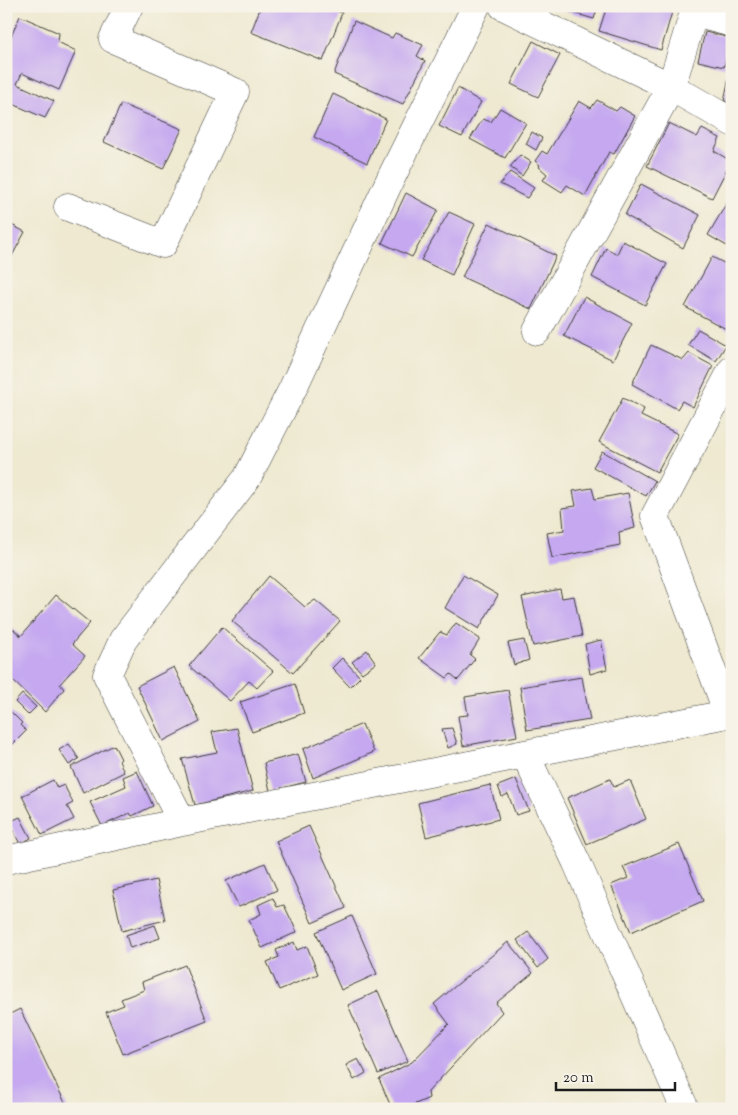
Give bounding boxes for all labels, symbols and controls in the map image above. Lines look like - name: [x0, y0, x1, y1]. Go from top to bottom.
- scale bar: [556, 1060, 674, 1092]
- text: 20 m: [563, 1068, 594, 1089]

